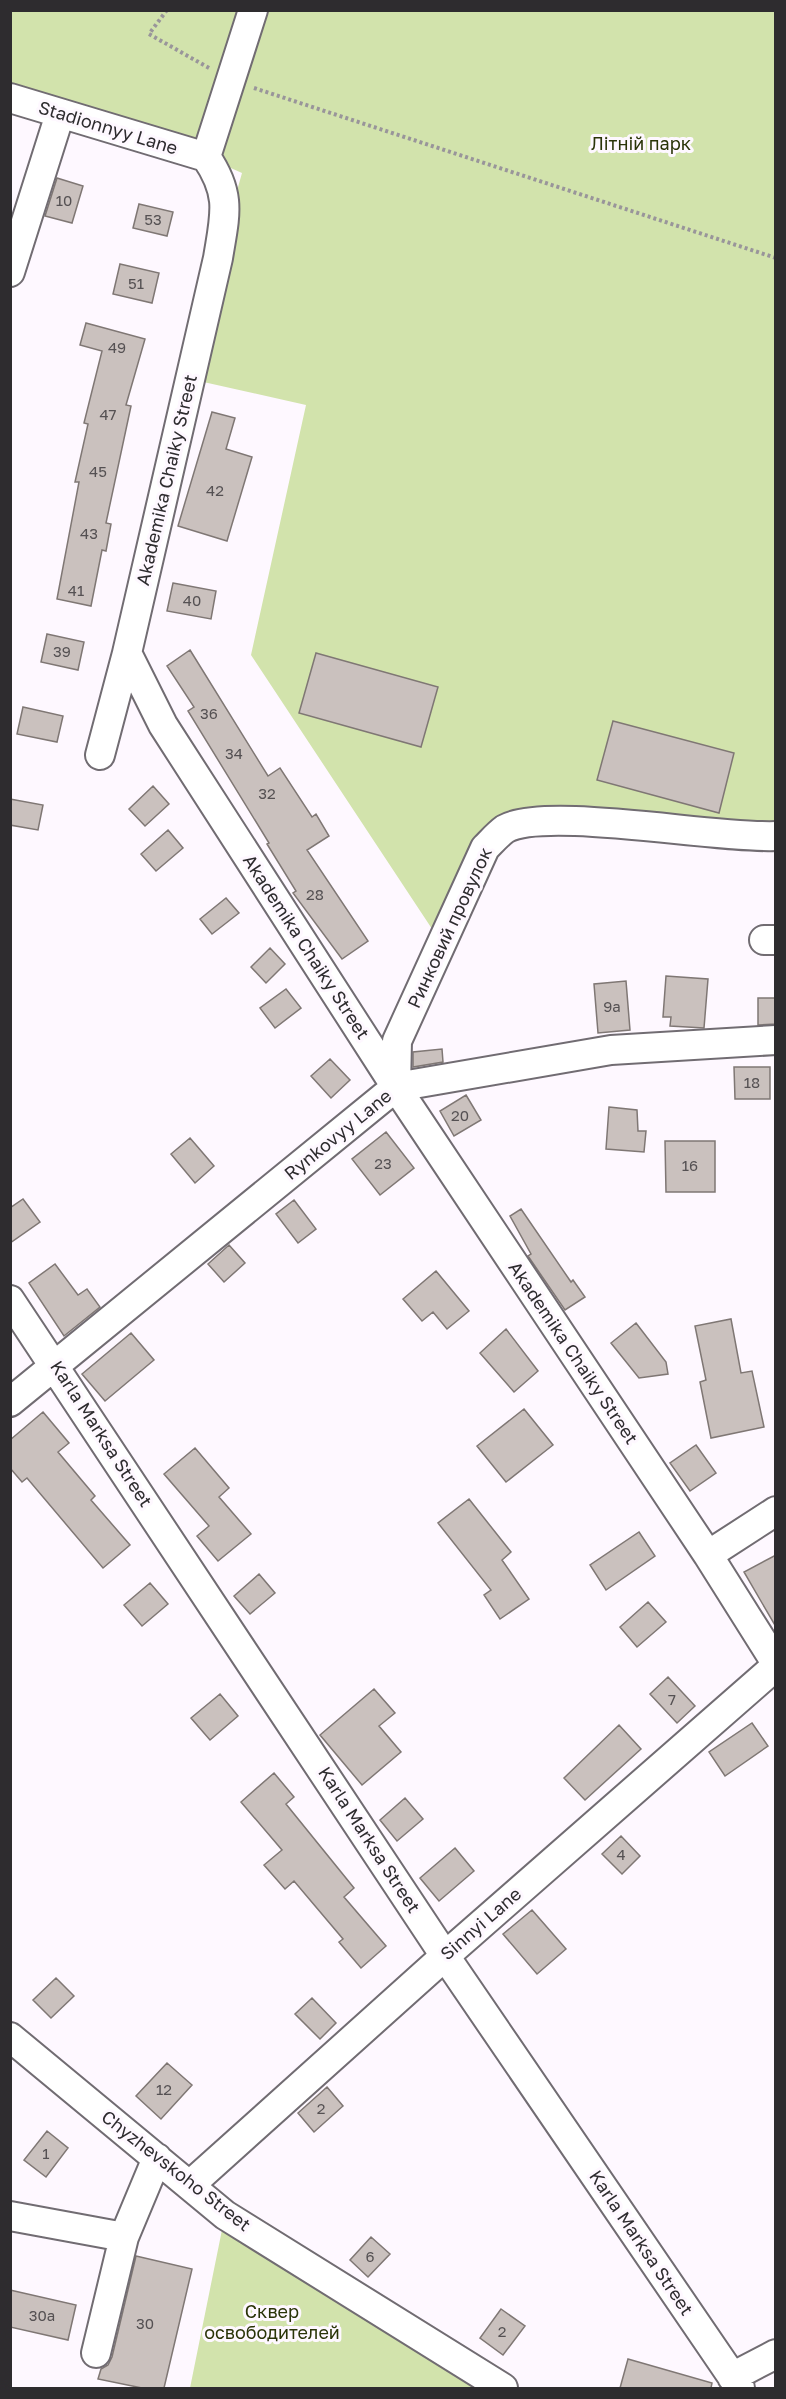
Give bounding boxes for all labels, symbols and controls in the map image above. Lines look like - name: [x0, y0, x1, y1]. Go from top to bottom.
- street label: Stadionnyy Lane: [36, 95, 181, 159]
- park label: Літній парк: [591, 132, 691, 154]
- house number: 10: [56, 191, 72, 209]
- house number: 53: [144, 210, 162, 228]
- house number: 51: [128, 274, 144, 292]
- house number: 49: [108, 338, 126, 356]
- street label: Akademika Chaiky Street: [131, 372, 201, 587]
- house number: 47: [99, 405, 117, 423]
- house number: 45: [89, 462, 107, 480]
- house number: 42: [206, 481, 224, 499]
- house number: 43: [80, 524, 98, 542]
- house number: 41: [68, 581, 84, 599]
- house number: 40: [183, 591, 201, 609]
- house number: 39: [53, 642, 71, 660]
- house number: 36: [200, 704, 218, 722]
- house number: 34: [225, 744, 243, 762]
- house number: 32: [258, 784, 276, 802]
- street label: Ринковий провулок: [402, 844, 496, 1012]
- street label: Akademika Chaiky Street: [239, 850, 375, 1043]
- house number: 28: [306, 885, 324, 903]
- house number: 9а: [603, 997, 621, 1015]
- house number: 18: [744, 1073, 760, 1091]
- street label: Rynkovyy Lane: [279, 1084, 395, 1184]
- house number: 20: [451, 1106, 469, 1124]
- house number: 23: [374, 1154, 392, 1172]
- house number: 16: [682, 1156, 698, 1174]
- street label: Akademika Chaiky Street: [504, 1257, 643, 1448]
- street label: Karla Marksa Street: [46, 1356, 157, 1511]
- house number: 7: [668, 1690, 676, 1708]
- street label: Karla Marksa Street: [314, 1762, 425, 1917]
- house number: 4: [616, 1845, 626, 1863]
- street label: Sinnyi Lane: [436, 1882, 525, 1964]
- house number: 12: [156, 2080, 172, 2098]
- house number: 2: [317, 2099, 325, 2117]
- street label: Chyzhevskoho Street: [98, 2105, 256, 2235]
- house number: 1: [42, 2144, 50, 2162]
- street label: Karla Marksa Street: [585, 2166, 699, 2319]
- house number: 6: [365, 2247, 375, 2265]
- park label: Сквер освободителей: [204, 2300, 340, 2343]
- house number: 30а: [29, 2306, 55, 2324]
- house number: 30: [136, 2314, 154, 2332]
- house number: 2: [498, 2322, 506, 2340]

